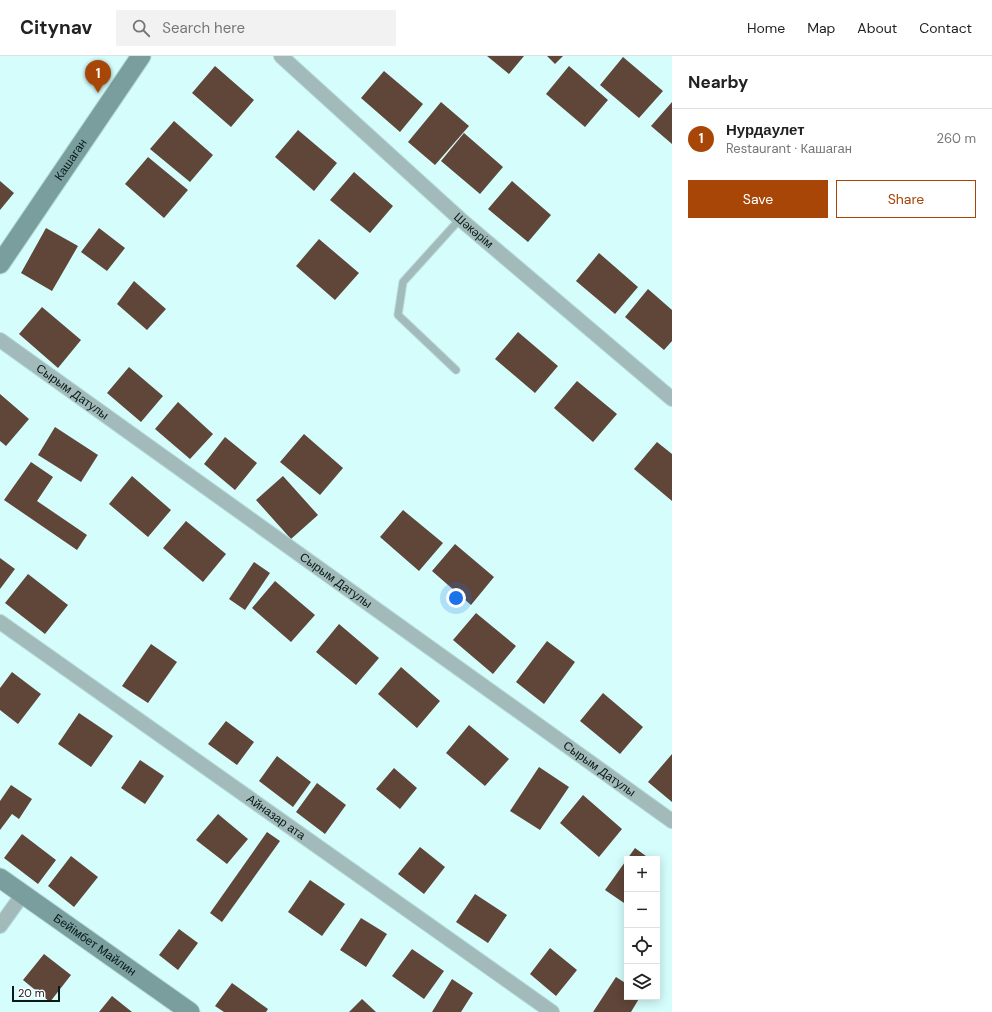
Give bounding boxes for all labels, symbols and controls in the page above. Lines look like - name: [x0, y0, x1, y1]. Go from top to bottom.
- search box: [116, 10, 396, 46]
- text: Citynav: [20, 15, 92, 40]
- icon: search: [130, 17, 152, 39]
- text: Search here: [162, 18, 245, 38]
- text: Home: [747, 19, 785, 37]
- text: Map: [807, 19, 835, 37]
- text: About: [857, 19, 897, 37]
- text: Contact: [919, 19, 972, 37]
- pin: 1: [85, 60, 111, 93]
- text: Nearby: [688, 71, 748, 93]
- text: Нурдаулет: [726, 120, 805, 140]
- text: 1: [699, 130, 703, 147]
- text: 260 m: [936, 130, 976, 147]
- street label: Кашаган: [51, 136, 91, 184]
- text: Restaurant · Кашаган: [726, 140, 852, 157]
- button: Save: [688, 180, 828, 218]
- button: Share: [836, 180, 976, 218]
- street label: Шәкәрім: [450, 209, 497, 252]
- street label: Сырым Датулы: [33, 360, 112, 423]
- street label: Сырым Датулы: [296, 549, 375, 612]
- your location: [446, 588, 466, 608]
- street label: Сырым Датулы: [560, 738, 639, 800]
- street label: Айназар ата: [243, 791, 309, 844]
- map controls: [624, 856, 660, 1000]
- button: +: [624, 856, 660, 892]
- button: −: [624, 892, 660, 928]
- street label: Бейімбет Майлин: [50, 910, 139, 980]
- button: locate: [624, 928, 660, 964]
- button: layers: [624, 964, 660, 1000]
- scale bar: [12, 984, 60, 1003]
- text: 20 m: [18, 986, 44, 1000]

